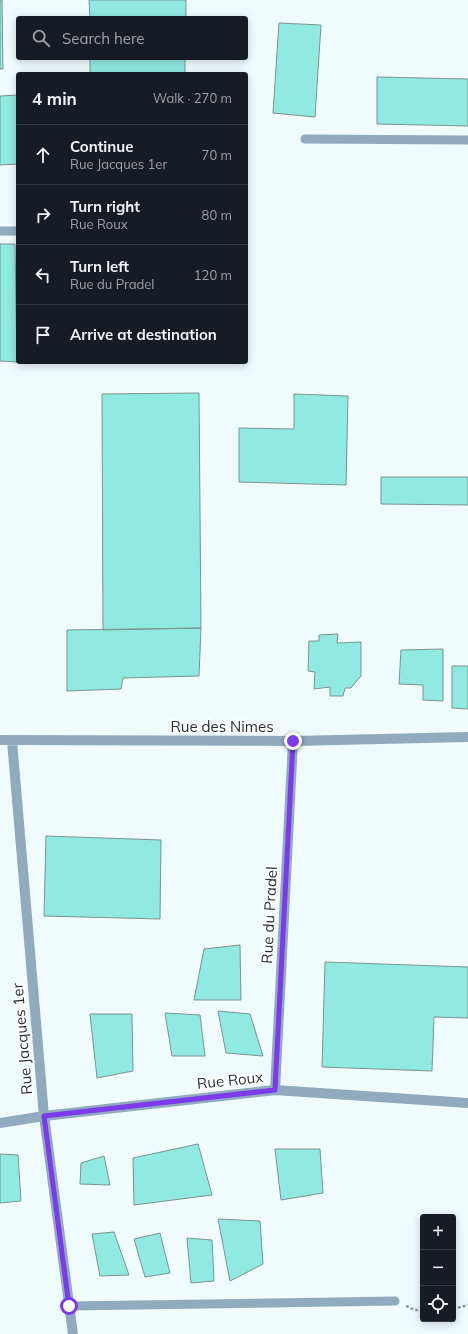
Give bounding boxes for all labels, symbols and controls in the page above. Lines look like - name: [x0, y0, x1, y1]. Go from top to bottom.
- search box: [16, 16, 248, 60]
- icon: search: [30, 27, 52, 49]
- text: Search here: [62, 29, 144, 48]
- text: 4 min: [32, 88, 77, 109]
- text: Walk · 270 m: [153, 90, 232, 106]
- text: Continue: [70, 137, 133, 156]
- icon: ahead: [32, 144, 54, 166]
- text: 70 m: [202, 147, 232, 163]
- text: Rue Jacques 1er: [70, 156, 167, 172]
- text: Turn right: [70, 197, 140, 216]
- icon: right: [32, 204, 54, 226]
- text: 80 m: [202, 207, 232, 223]
- text: Rue Roux: [70, 216, 128, 232]
- text: Turn left: [70, 257, 129, 276]
- icon: left: [32, 264, 54, 286]
- text: 120 m: [194, 267, 232, 283]
- text: Rue du Pradel: [70, 276, 154, 292]
- icon: arrive: [32, 324, 54, 346]
- text: Arrive at destination: [70, 325, 217, 344]
- street label: Rue des Nimes: [170, 717, 274, 736]
- route end: [284, 732, 302, 750]
- street label: Rue du Pradel: [257, 866, 281, 964]
- street label: Rue Jacques 1er: [8, 982, 36, 1096]
- street label: Rue Roux: [196, 1067, 264, 1093]
- map controls: [420, 1214, 456, 1322]
- button: +: [420, 1214, 456, 1250]
- button: −: [420, 1250, 456, 1286]
- button: locate: [420, 1286, 456, 1322]
- route start: [60, 1297, 78, 1315]

